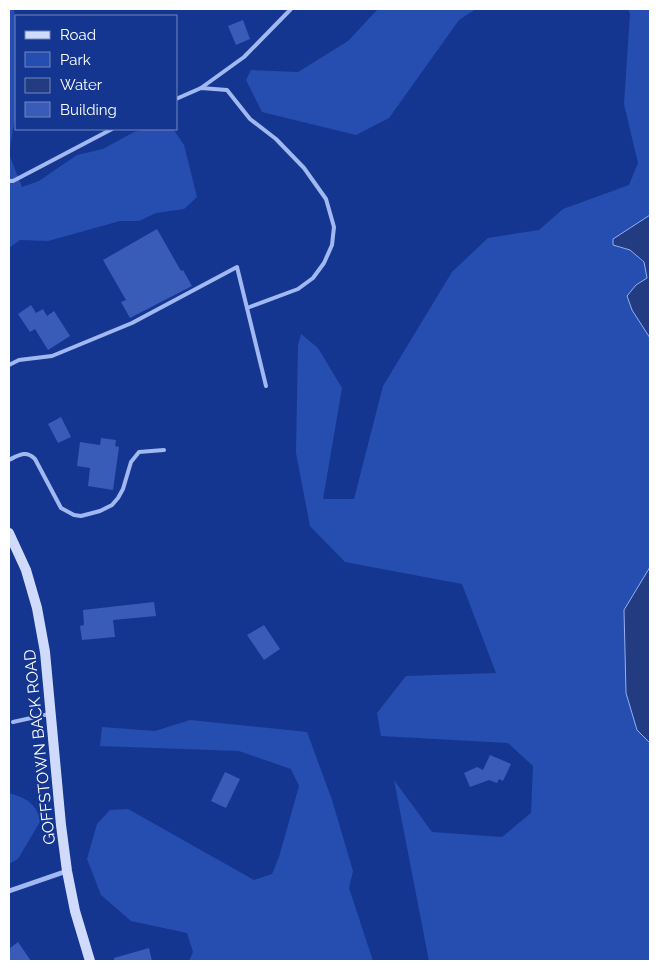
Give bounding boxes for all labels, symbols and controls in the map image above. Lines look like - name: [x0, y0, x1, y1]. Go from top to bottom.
- legend: [15, 15, 178, 130]
- text: Road: [60, 26, 96, 44]
- text: Park: [60, 51, 91, 69]
- text: Water: [60, 76, 103, 94]
- text: Building: [60, 101, 117, 119]
- street label: GOFFSTOWN BACK ROAD: [20, 648, 59, 845]

